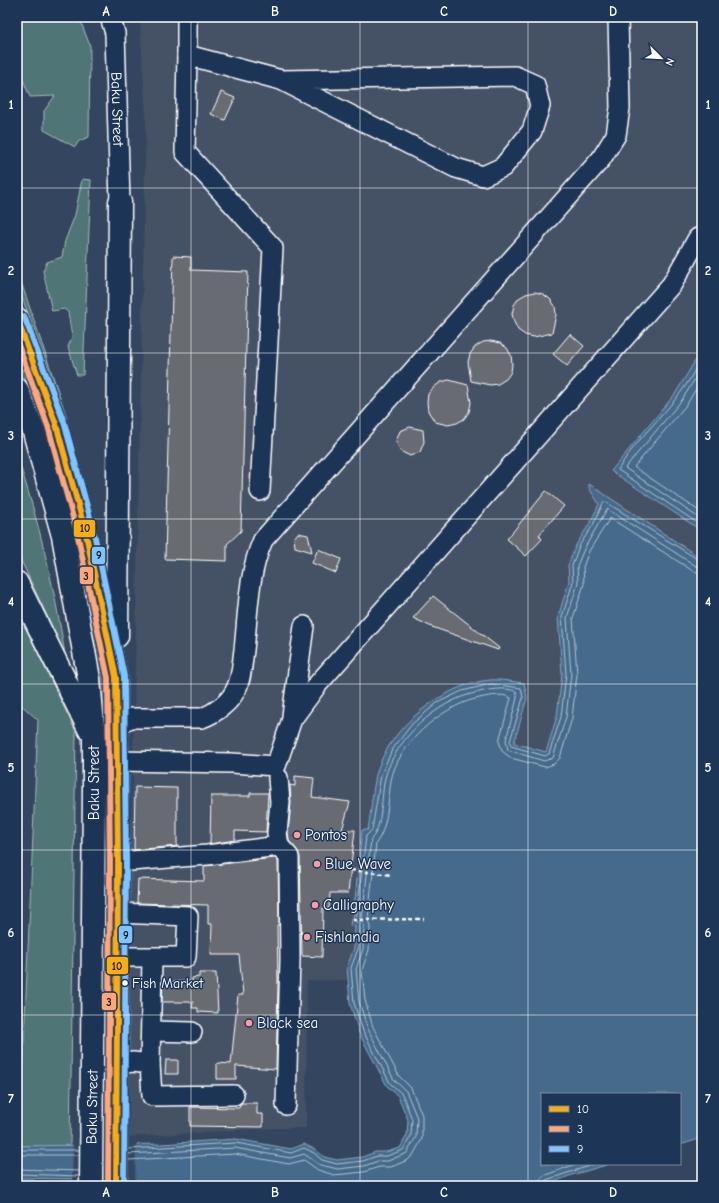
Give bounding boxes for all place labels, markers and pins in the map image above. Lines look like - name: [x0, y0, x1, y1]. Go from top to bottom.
- place label: Pontos: [305, 826, 347, 844]
- marker: Pontos: [292, 830, 302, 840]
- place label: Blue Wave: [325, 855, 391, 873]
- marker: Blue Wave: [312, 859, 322, 869]
- place label: Calligraphy: [323, 896, 394, 914]
- marker: Calligraphy: [310, 900, 320, 910]
- place label: Fishlandia: [315, 928, 380, 946]
- marker: Fishlandia: [302, 932, 312, 942]
- place label: Fish Market: [132, 975, 204, 992]
- marker: Fish Market: [120, 978, 130, 988]
- place label: Black sea: [257, 1014, 318, 1032]
- marker: Black sea: [244, 1018, 254, 1028]

